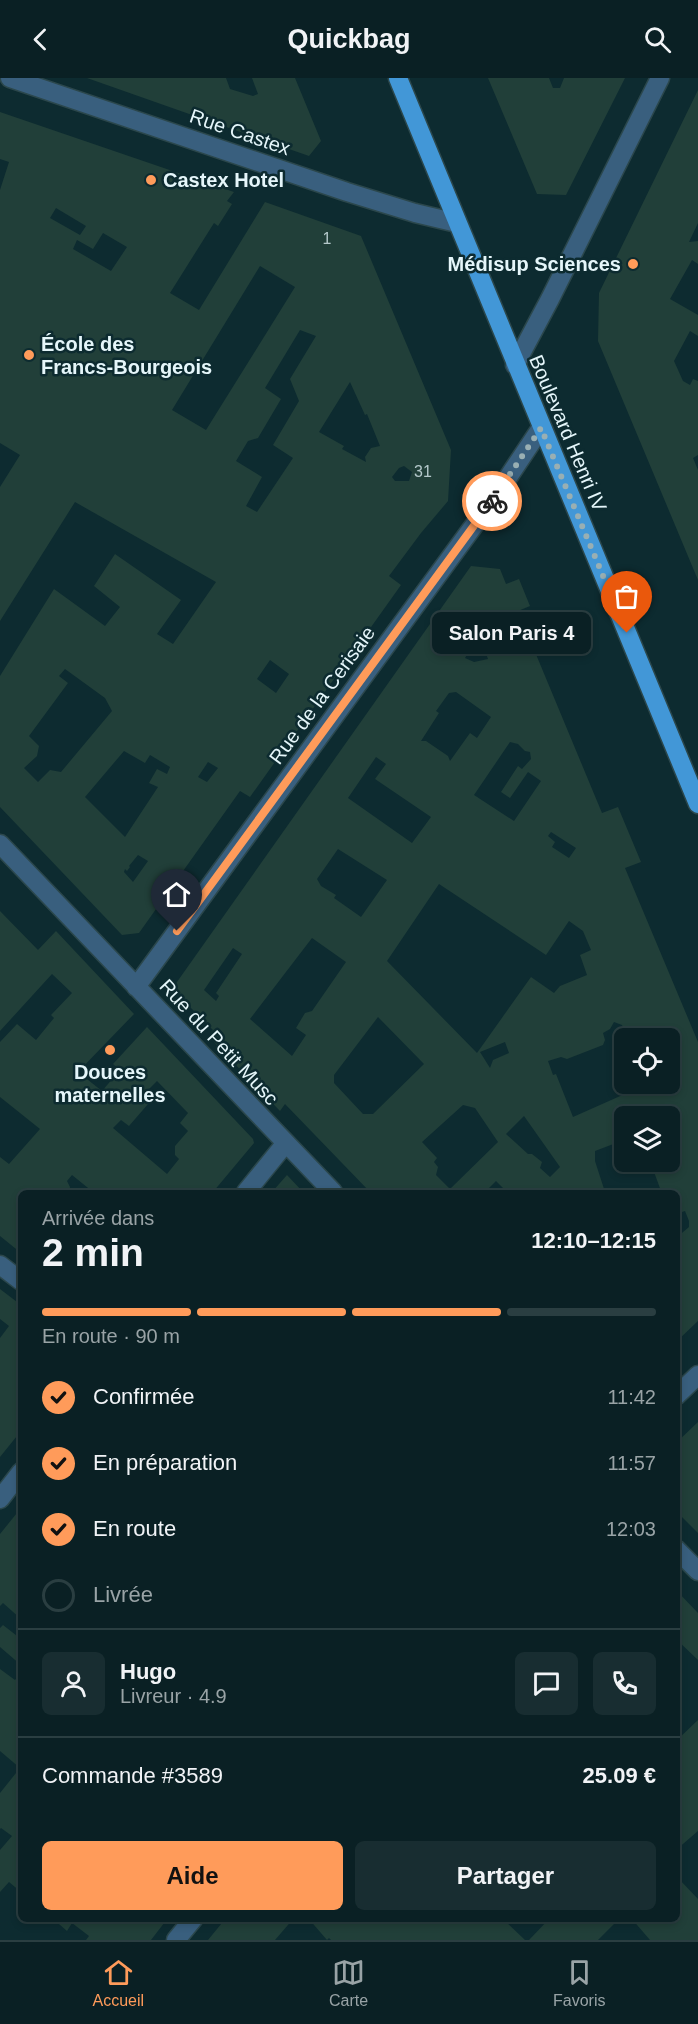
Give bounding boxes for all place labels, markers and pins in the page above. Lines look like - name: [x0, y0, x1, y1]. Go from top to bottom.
- place label: Castex Hotel: [163, 169, 284, 191]
- marker: Castex Hotel: [144, 173, 158, 187]
- place label: Médisup Sciences: [448, 253, 621, 275]
- marker: Médisup Sciences: [626, 257, 640, 271]
- place label: École des Francs-Bourgeois: [41, 333, 212, 378]
- marker: École des Francs-Bourgeois: [22, 348, 36, 362]
- pin: [601, 571, 652, 633]
- callout: Salon Paris 4: [432, 612, 591, 654]
- pin: [151, 869, 202, 931]
- marker: Douces maternelles: [103, 1043, 117, 1057]
- place label: Douces maternelles: [54, 1061, 166, 1106]

